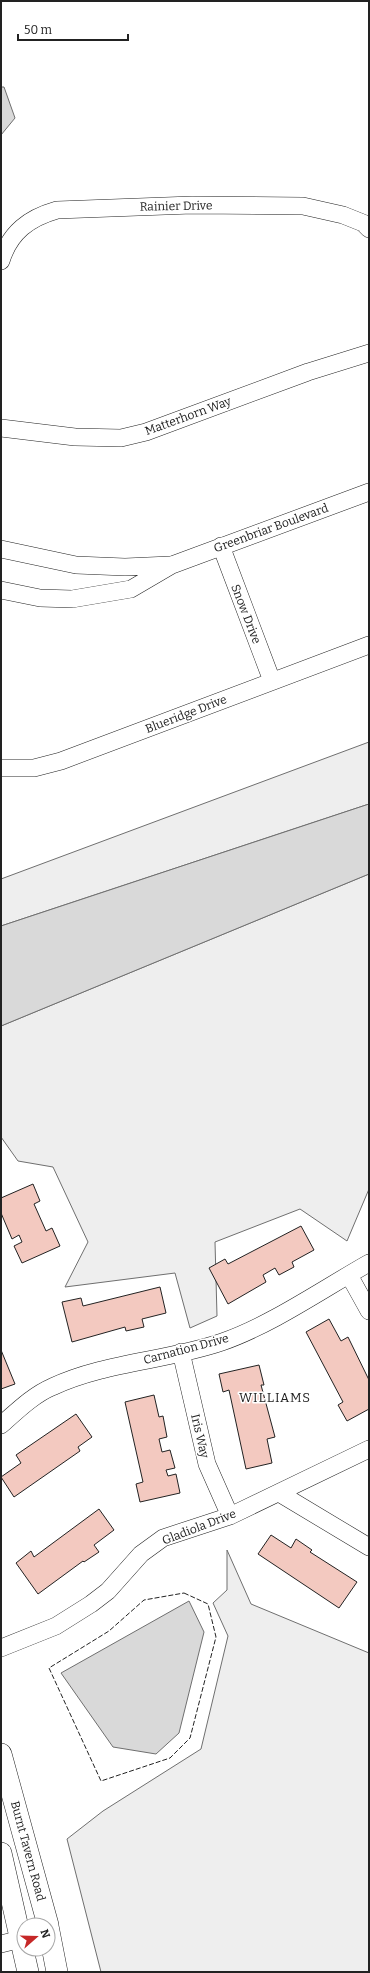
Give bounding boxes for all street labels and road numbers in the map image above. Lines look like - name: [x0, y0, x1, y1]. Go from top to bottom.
- street label: Rainier Drive: [139, 198, 213, 214]
- street label: Matterhorn Way: [143, 394, 234, 438]
- street label: Greenbriar Boulevard: [212, 501, 330, 555]
- street label: Snow Drive: [228, 582, 264, 646]
- street label: Blueridge Drive: [143, 692, 229, 736]
- street label: Carnation Drive: [142, 1331, 230, 1367]
- street label: Iris Way: [188, 1413, 212, 1460]
- street label: Gladiola Drive: [160, 1506, 238, 1548]
- street label: Burnt Tavern Road: [8, 1799, 48, 1903]

